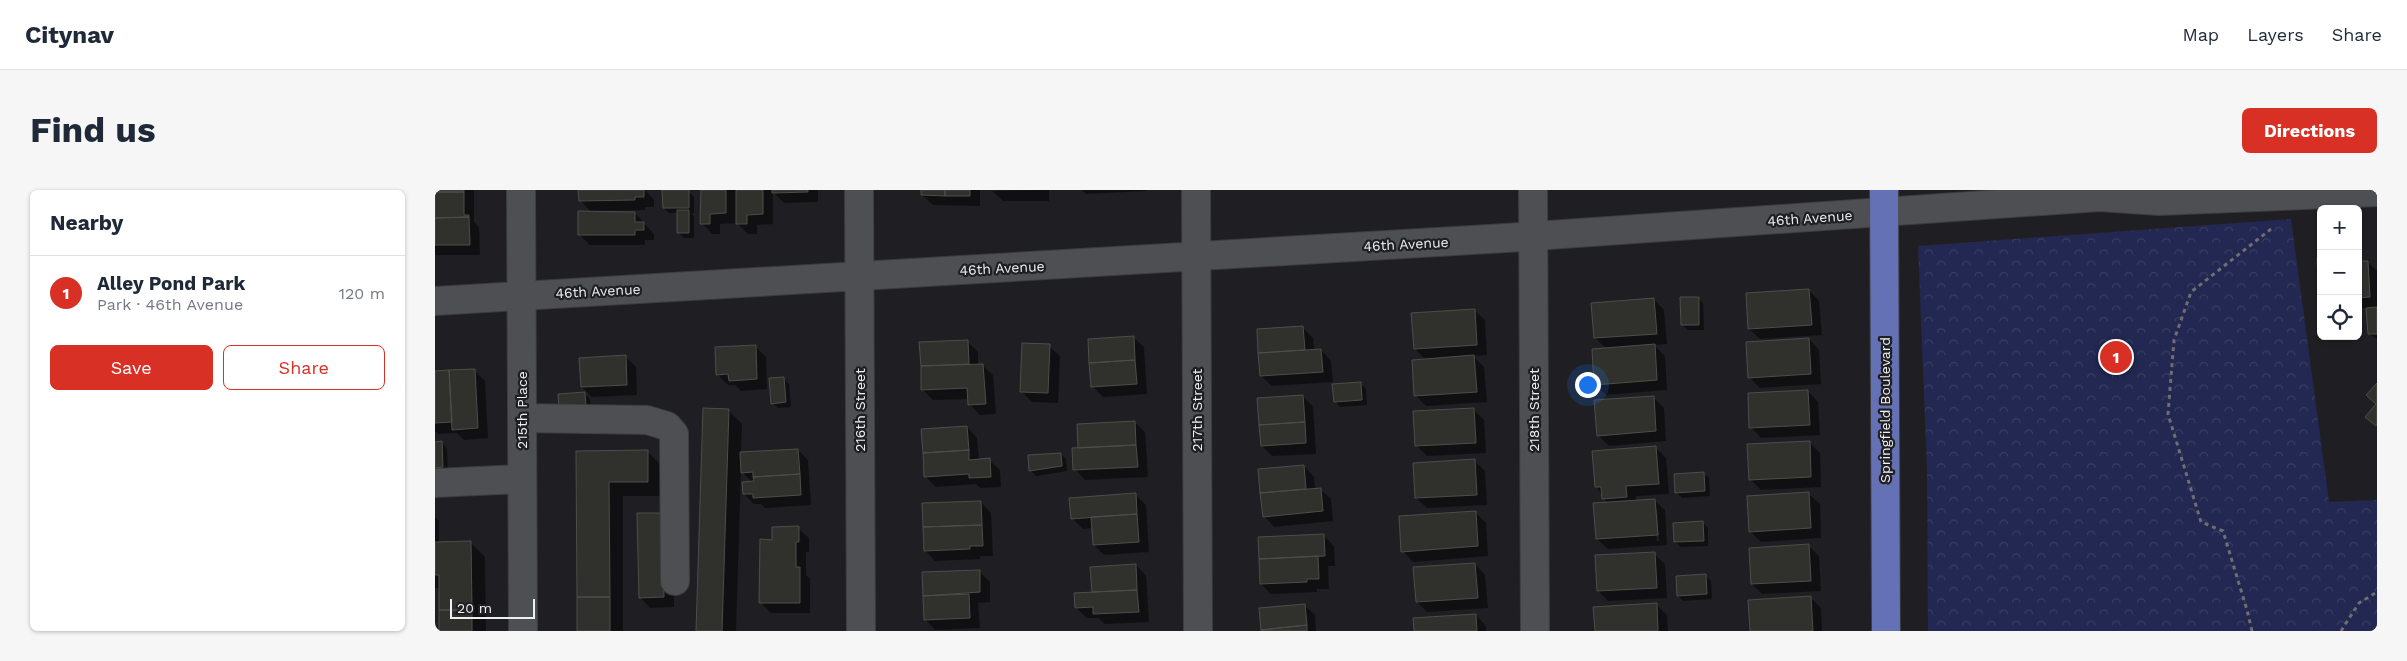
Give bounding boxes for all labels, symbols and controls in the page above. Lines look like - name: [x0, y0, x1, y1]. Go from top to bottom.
- text: Citynav: [25, 21, 114, 49]
- text: Map: [2182, 24, 2219, 45]
- text: Layers: [2247, 24, 2304, 45]
- text: Share: [2332, 24, 2382, 45]
- button: Directions: [2242, 108, 2377, 153]
- text: Find us: [30, 109, 156, 151]
- map controls: [2317, 205, 2362, 340]
- button: +: [2317, 205, 2362, 250]
- street label: 46th Avenue: [1767, 207, 1853, 229]
- text: Nearby: [50, 210, 123, 235]
- street label: 46th Avenue: [1363, 234, 1449, 254]
- button: −: [2317, 250, 2362, 295]
- street label: 46th Avenue: [959, 258, 1045, 278]
- text: Alley Pond Park: [97, 272, 245, 295]
- street label: 46th Avenue: [555, 281, 641, 301]
- text: 1: [63, 284, 69, 303]
- text: 120 m: [339, 284, 385, 303]
- text: Park · 46th Avenue: [97, 295, 243, 314]
- button: locate: [2317, 295, 2362, 340]
- street label: Springfield Boulevard: [1877, 337, 1893, 483]
- pin: 1: [2100, 338, 2132, 376]
- button: Save: [50, 345, 213, 390]
- button: Share: [223, 345, 385, 390]
- street label: 216th Street: [852, 368, 868, 452]
- street label: 217th Street: [1189, 368, 1205, 451]
- street label: 218th Street: [1526, 368, 1542, 452]
- street label: 215th Place: [514, 371, 530, 449]
- your location: [1575, 372, 1601, 398]
- scale bar: [450, 596, 535, 619]
- text: 20 m: [457, 600, 492, 616]

